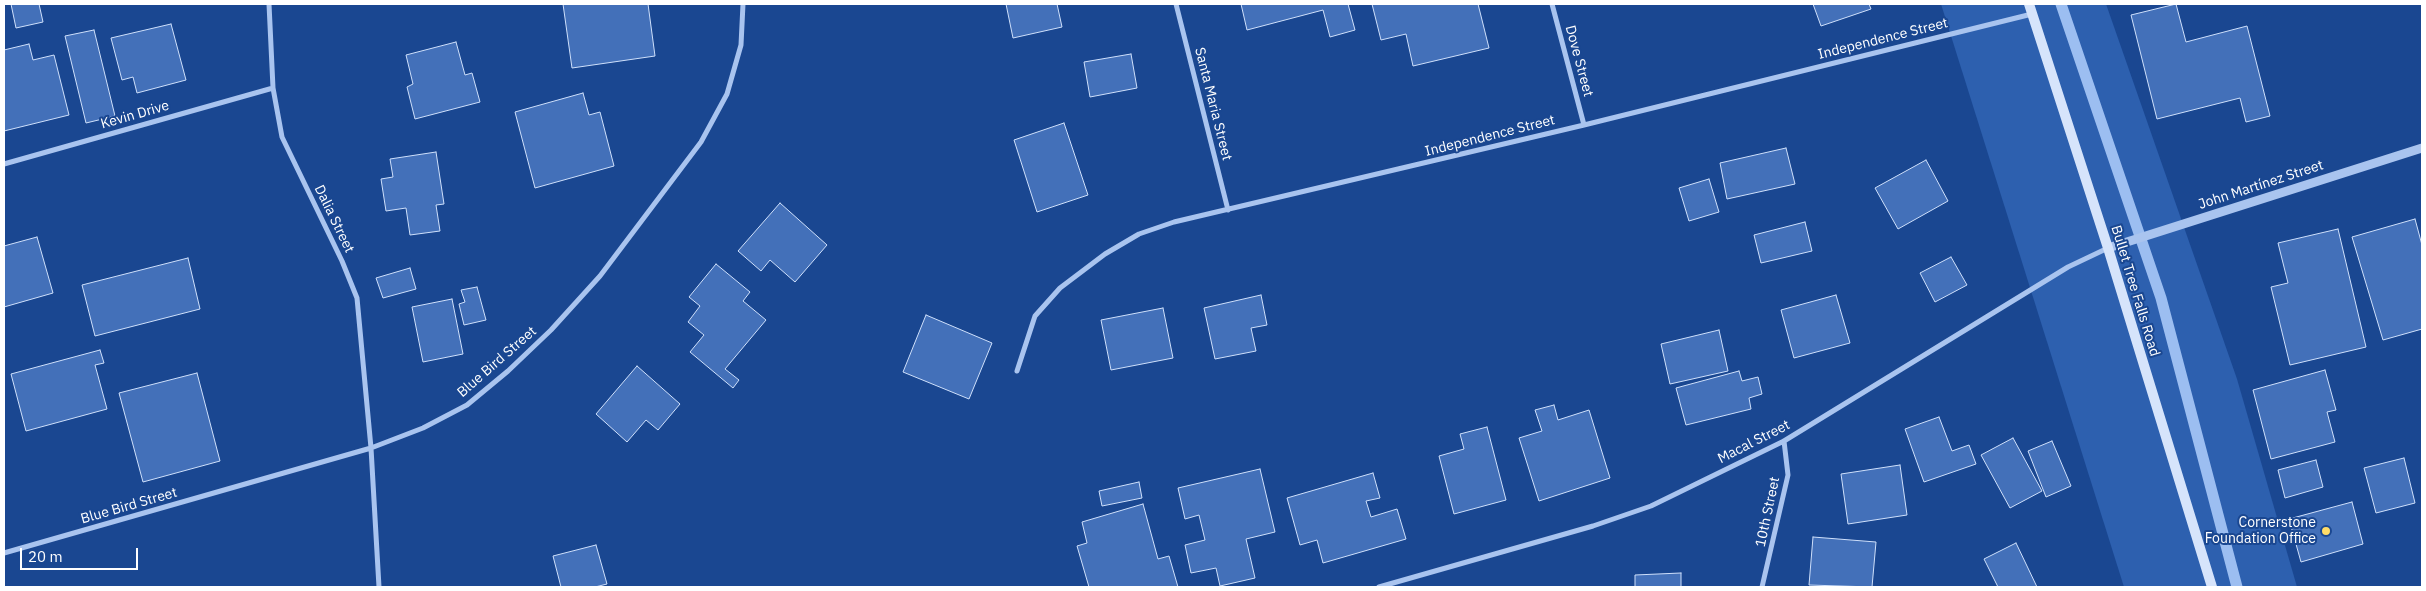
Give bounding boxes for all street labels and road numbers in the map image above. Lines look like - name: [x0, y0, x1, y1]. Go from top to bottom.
- street label: Independence Street: [1816, 15, 1950, 63]
- street label: Dove Street: [1561, 23, 1597, 99]
- street label: Santa Maria Street: [1191, 46, 1235, 162]
- street label: Kevin Drive: [99, 97, 171, 133]
- street label: Independence Street: [1423, 112, 1557, 160]
- street label: John Martínez Street: [2196, 157, 2326, 213]
- street label: Dalia Street: [310, 182, 358, 256]
- street label: Bullet Tree Falls Road: [2107, 223, 2163, 359]
- street label: Blue Bird Street: [454, 323, 540, 401]
- street label: Macal Street: [1715, 417, 1793, 467]
- street label: 10th Street: [1752, 475, 1784, 549]
- street label: Blue Bird Street: [79, 484, 179, 528]

